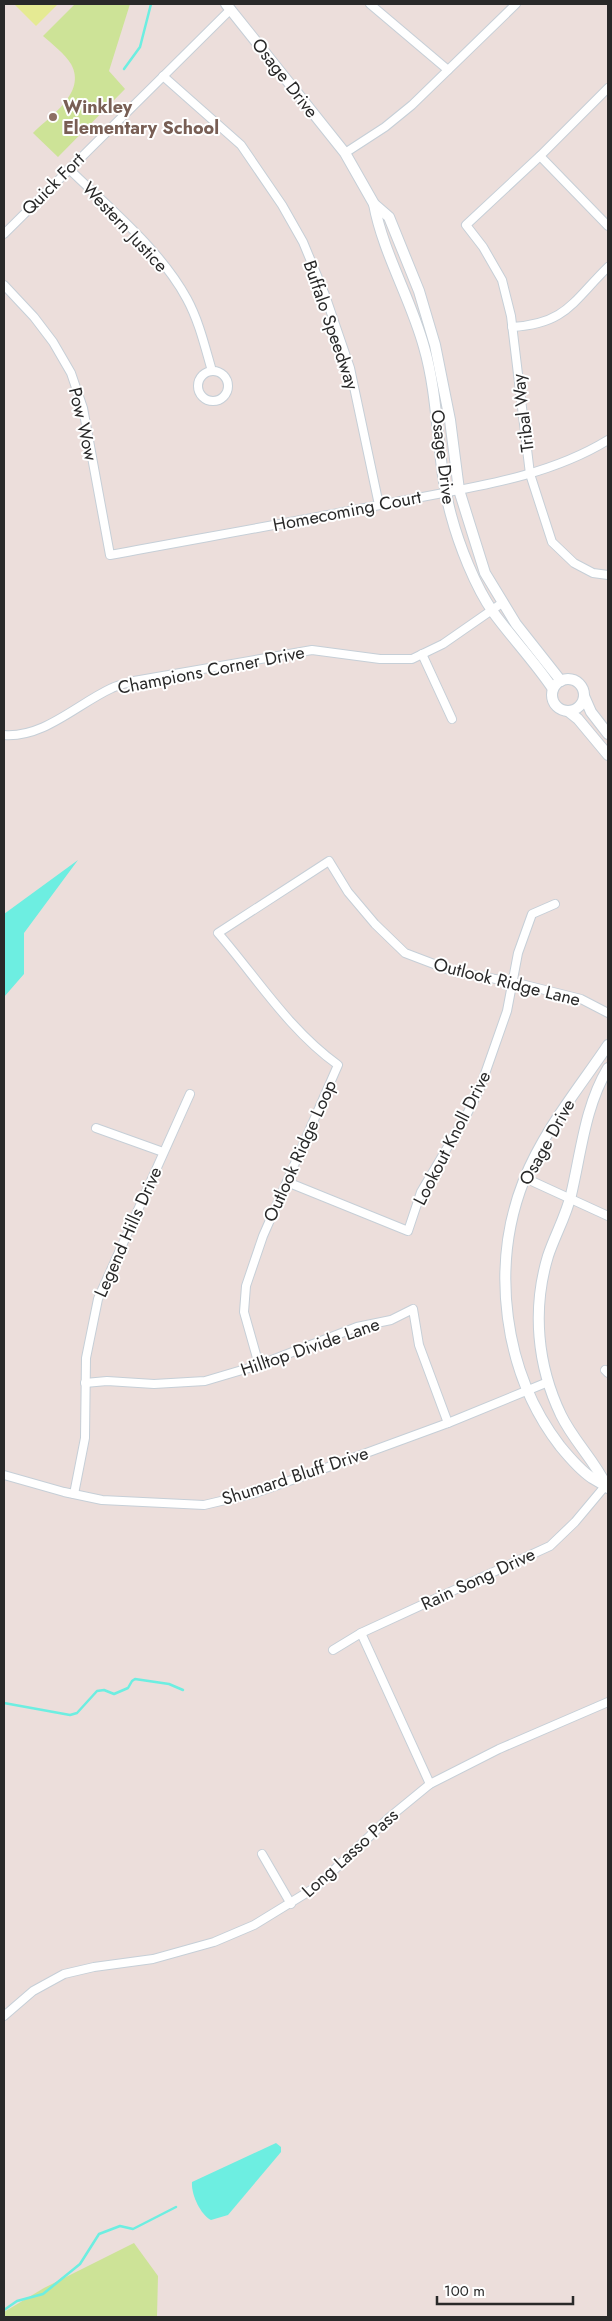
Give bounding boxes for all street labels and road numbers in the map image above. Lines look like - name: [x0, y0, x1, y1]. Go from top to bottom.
- street label: Osage Drive: [245, 33, 325, 123]
- street label: Quick Fort: [16, 146, 91, 221]
- street label: Western Justice: [76, 176, 174, 278]
- street label: Buffalo Speedway: [297, 257, 365, 393]
- street label: Tribal Way: [505, 372, 541, 454]
- street label: Pow Wow: [62, 385, 104, 464]
- street label: Osage Drive: [424, 408, 462, 506]
- street label: Homecoming Court: [271, 484, 424, 538]
- street label: Champions Corner Drive: [115, 639, 307, 701]
- street label: Outlook Ridge Lane: [431, 951, 583, 1013]
- street label: Lookout Knoll Drive: [407, 1066, 497, 1210]
- street label: Outlook Ridge Loop: [257, 1076, 343, 1226]
- street label: Osage Drive: [513, 1094, 581, 1190]
- street label: Legend Hills Drive: [88, 1163, 168, 1301]
- street label: Hilltop Divide Lane: [237, 1311, 383, 1383]
- street label: Shumard Bluff Drive: [218, 1440, 372, 1512]
- street label: Rain Song Drive: [417, 1541, 539, 1617]
- street label: Long Lasso Pass: [296, 1803, 404, 1903]

